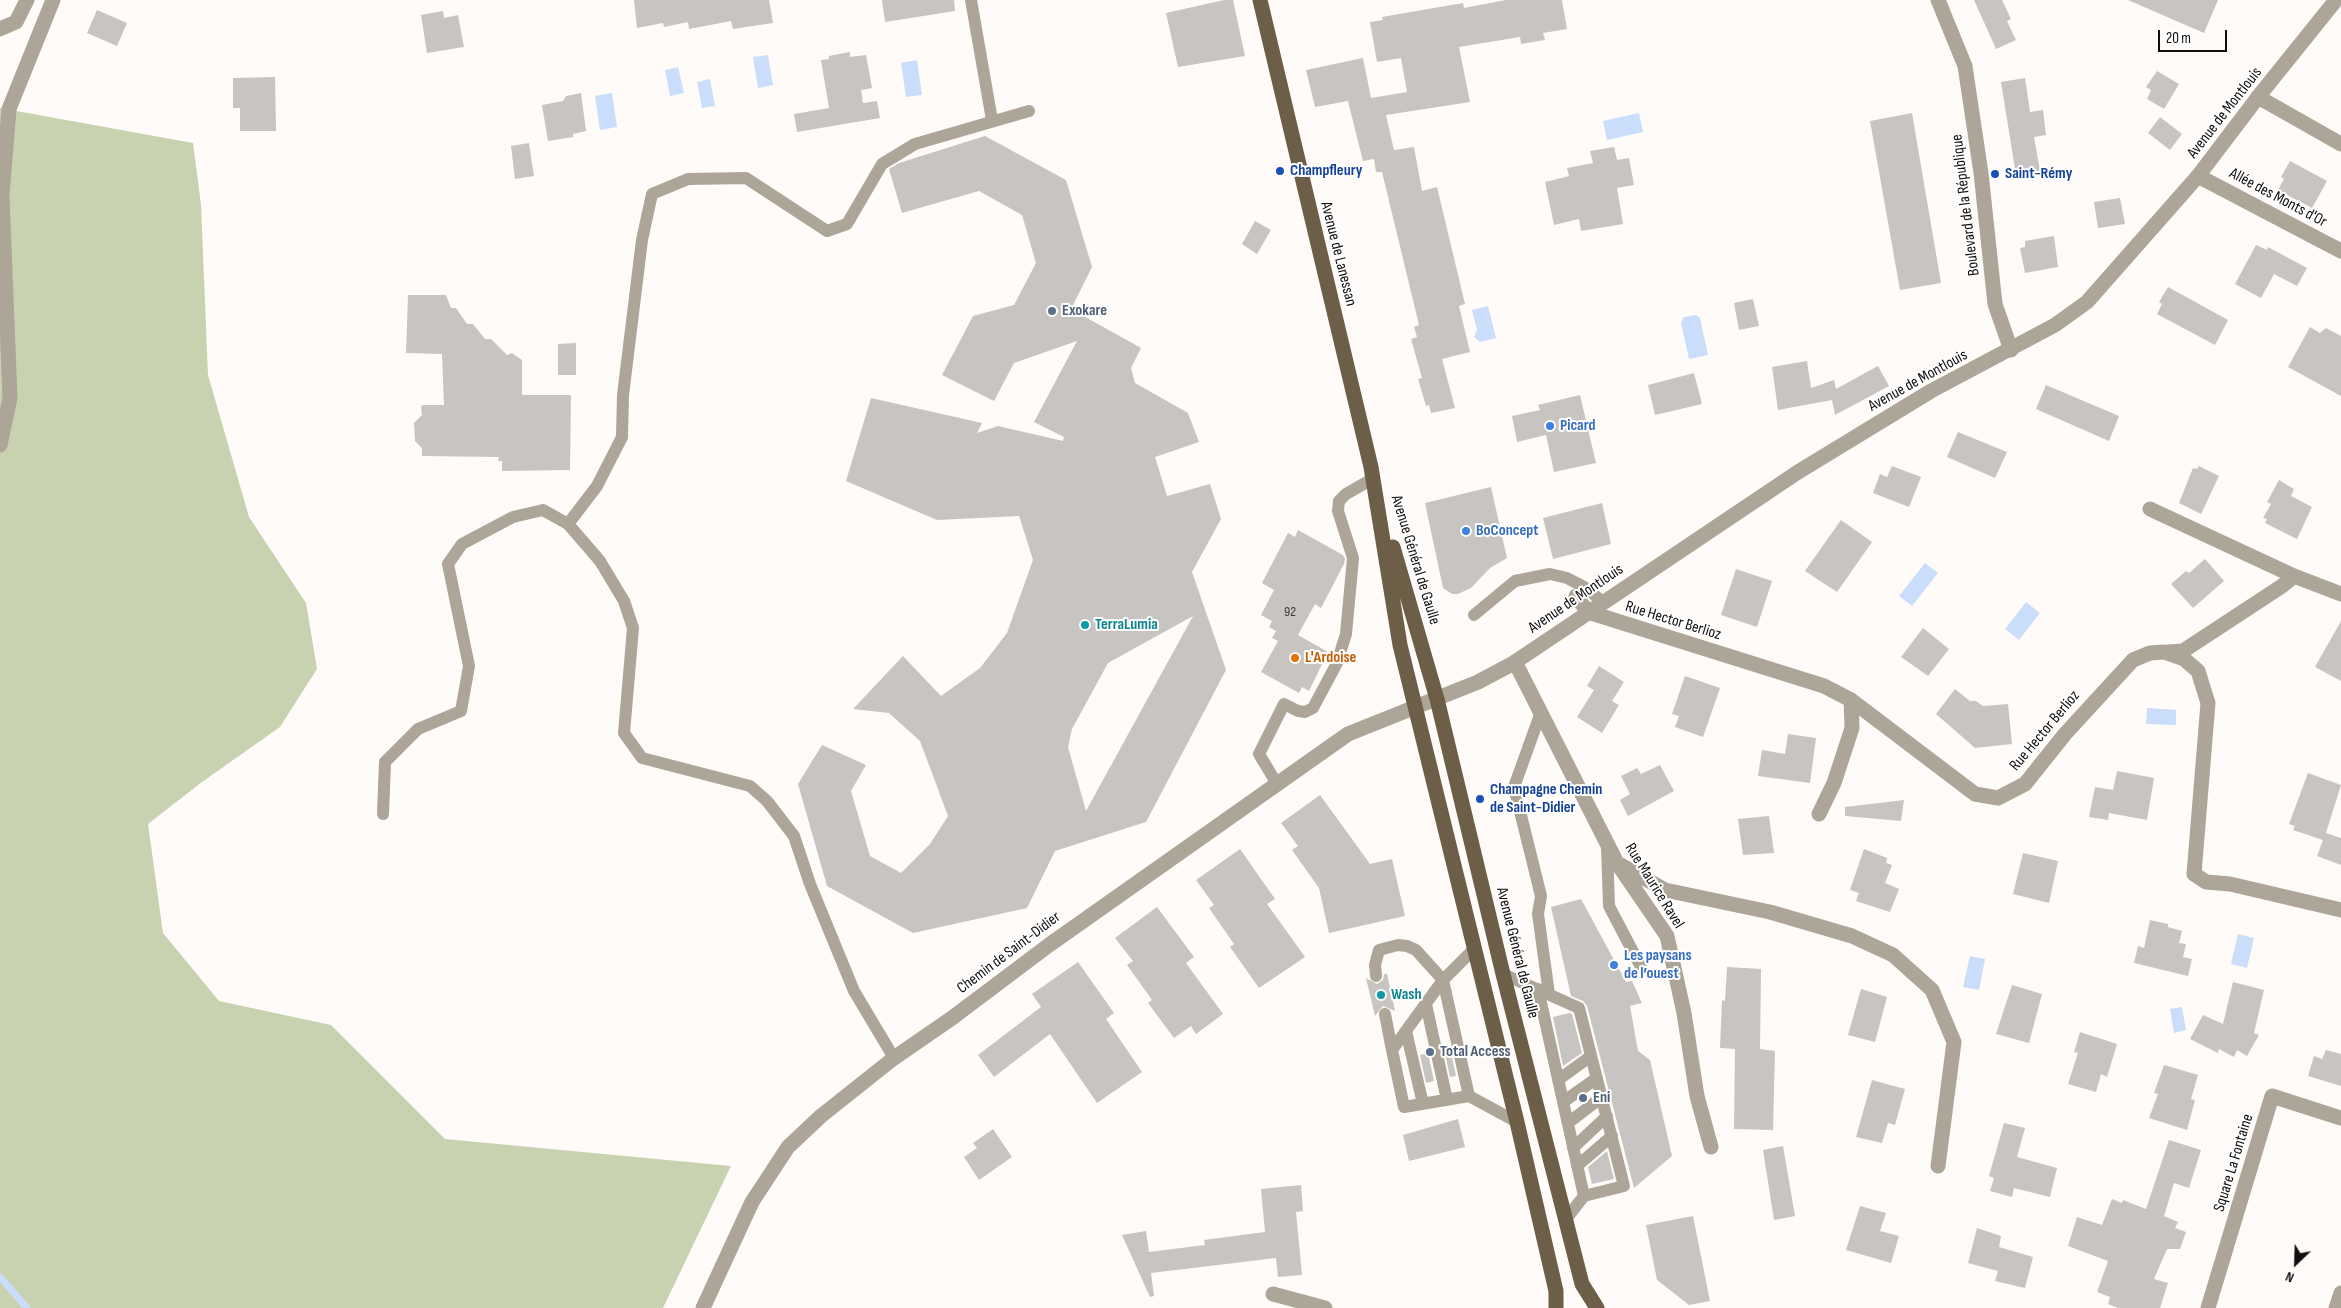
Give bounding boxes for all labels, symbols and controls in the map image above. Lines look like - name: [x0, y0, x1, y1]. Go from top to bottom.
- scale bar: [2161, 20, 2230, 52]
- text: 20 m: [2166, 29, 2191, 48]
- street label: Avenue de Montlouis: [2183, 64, 2267, 162]
- street label: Boulevard de la République: [1948, 133, 1984, 277]
- place label: Champfleury: [1290, 161, 1362, 181]
- place label: Saint-Rémy: [2005, 164, 2072, 184]
- street label: Allée des Monts d'Or: [2226, 164, 2330, 232]
- marker: Champfleury: [1274, 165, 1286, 177]
- marker: Saint-Rémy: [1989, 168, 2001, 180]
- street label: Avenue de Lanessan: [1316, 200, 1360, 308]
- place label: Exokare: [1062, 301, 1107, 321]
- marker: Exokare: [1046, 305, 1058, 317]
- street label: Avenue de Montlouis: [1865, 346, 1971, 416]
- place label: Picard: [1560, 416, 1595, 436]
- marker: Picard: [1544, 420, 1556, 432]
- street label: Avenue Général de Gaulle: [1386, 493, 1444, 627]
- place label: BoConcept: [1476, 521, 1539, 541]
- marker: BoConcept: [1460, 525, 1472, 537]
- street label: Avenue de Montlouis: [1525, 560, 1627, 638]
- street label: Rue Hector Berlioz: [1623, 597, 1723, 645]
- house number: 92: [1284, 604, 1296, 620]
- place label: TerraLumia: [1095, 615, 1158, 635]
- marker: TerraLumia: [1079, 619, 1091, 631]
- place label: L'Ardoise: [1305, 648, 1356, 668]
- marker: L'Ardoise: [1289, 652, 1301, 664]
- street label: Rue Hector Berlioz: [2006, 687, 2084, 775]
- place label: Champagne Chemin de Saint-Didier: [1490, 780, 1602, 818]
- marker: Champagne Chemin de Saint-Didier: [1474, 793, 1486, 805]
- street label: Rue Maurice Ravel: [1620, 840, 1688, 932]
- street label: Avenue Général de Gaulle: [1491, 886, 1543, 1020]
- street label: Chemin de Saint-Didier: [953, 908, 1065, 998]
- place label: Les paysans de l’ouest: [1624, 946, 1692, 984]
- marker: Les paysans de l’ouest: [1608, 959, 1620, 971]
- place label: Wash: [1391, 985, 1422, 1005]
- marker: Wash: [1375, 989, 1387, 1001]
- place label: Total Access: [1440, 1042, 1511, 1062]
- marker: Total Access: [1424, 1046, 1436, 1058]
- place label: Eni: [1593, 1088, 1610, 1108]
- marker: Eni: [1577, 1092, 1589, 1104]
- street label: Square La Fontaine: [2210, 1112, 2258, 1214]
- north arrow: [2271, 1238, 2321, 1288]
- text: N: [2283, 1268, 2297, 1286]

